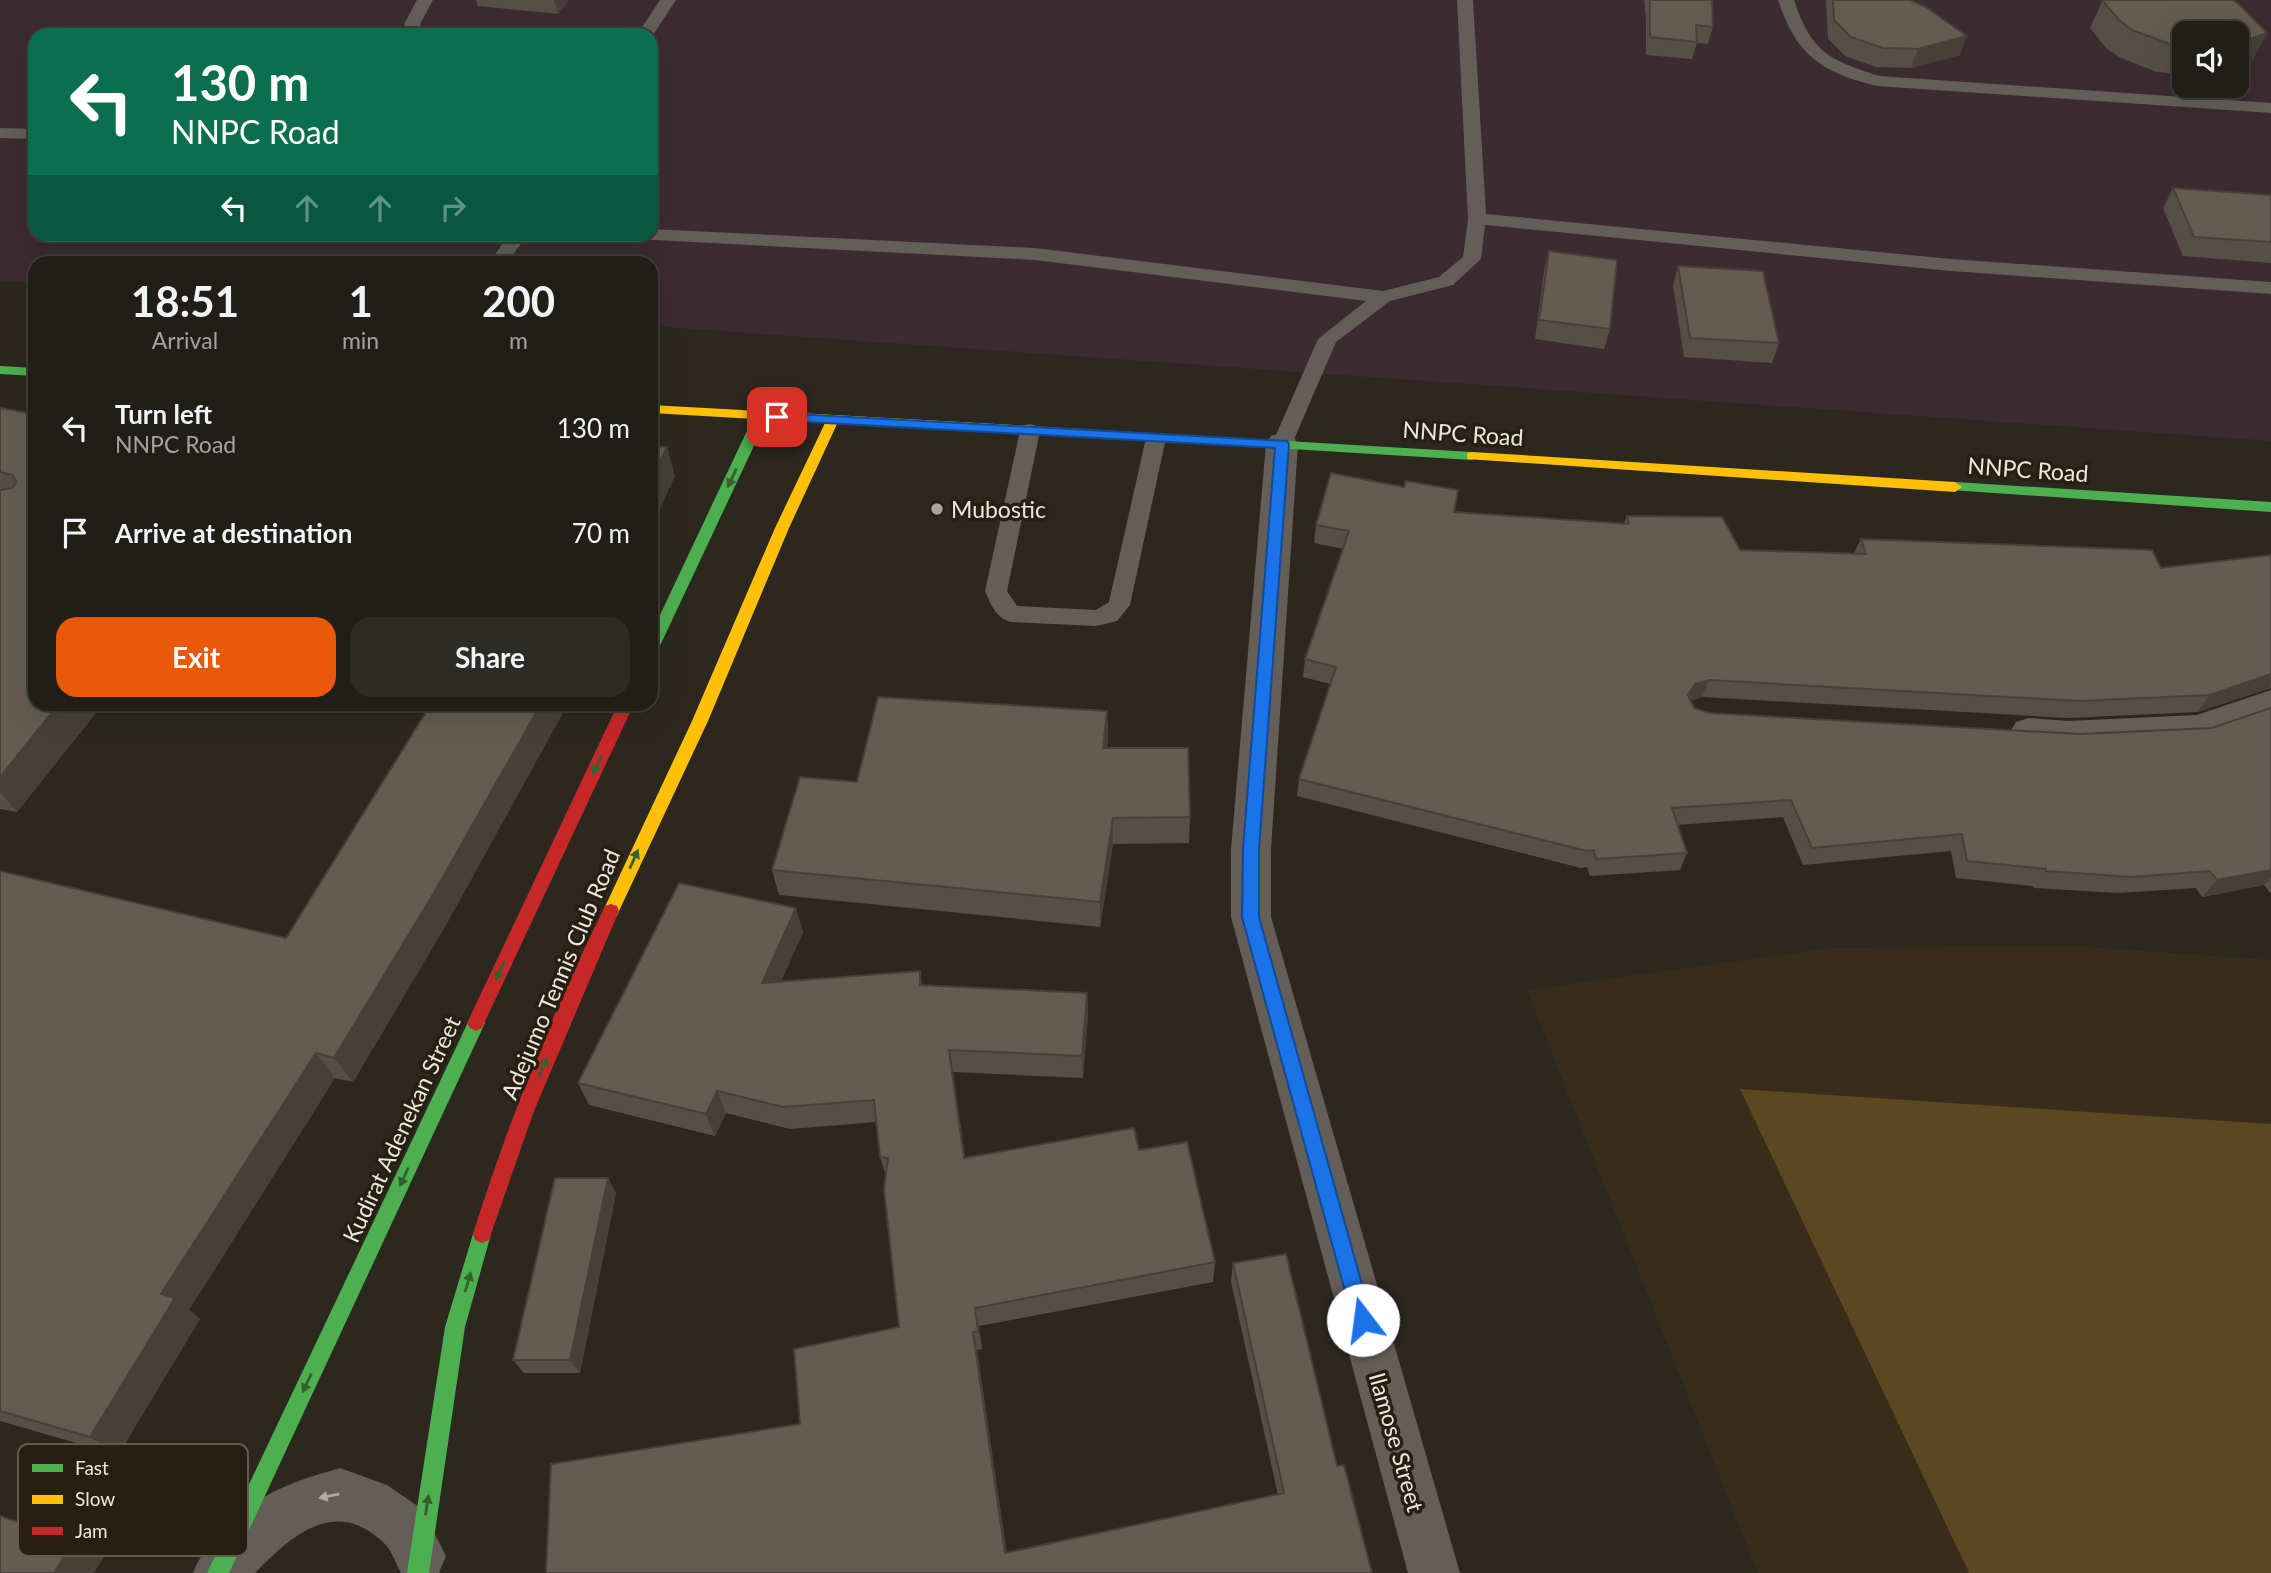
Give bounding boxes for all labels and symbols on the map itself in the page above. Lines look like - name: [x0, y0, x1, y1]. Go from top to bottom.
- pin: [747, 387, 807, 447]
- street label: NNPC Road: [1402, 415, 1524, 451]
- street label: NNPC Road: [1967, 451, 2089, 487]
- one-way arrow: [726, 467, 737, 488]
- place label: Mubostic: [951, 495, 1046, 523]
- marker: Mubostic: [929, 501, 945, 517]
- one-way arrow: [591, 755, 603, 775]
- street label: Adejumo Tennis Club Road: [495, 845, 625, 1103]
- one-way arrow: [628, 849, 640, 869]
- one-way arrow: [494, 961, 506, 981]
- street label: Kudirat Adenekan Street: [336, 1011, 466, 1247]
- one-way arrow: [538, 1057, 549, 1078]
- one-way arrow: [398, 1167, 410, 1187]
- one-way arrow: [464, 1271, 474, 1292]
- position arrow: [1326, 1283, 1400, 1357]
- street label: Ilamose Street: [1364, 1369, 1430, 1516]
- one-way arrow: [301, 1373, 313, 1393]
- legend: [18, 1444, 248, 1556]
- text: Fast: [75, 1456, 109, 1479]
- text: Slow: [75, 1487, 115, 1510]
- one-way arrow: [318, 1491, 340, 1502]
- one-way arrow: [422, 1494, 433, 1516]
- text: Jam: [75, 1519, 108, 1542]

